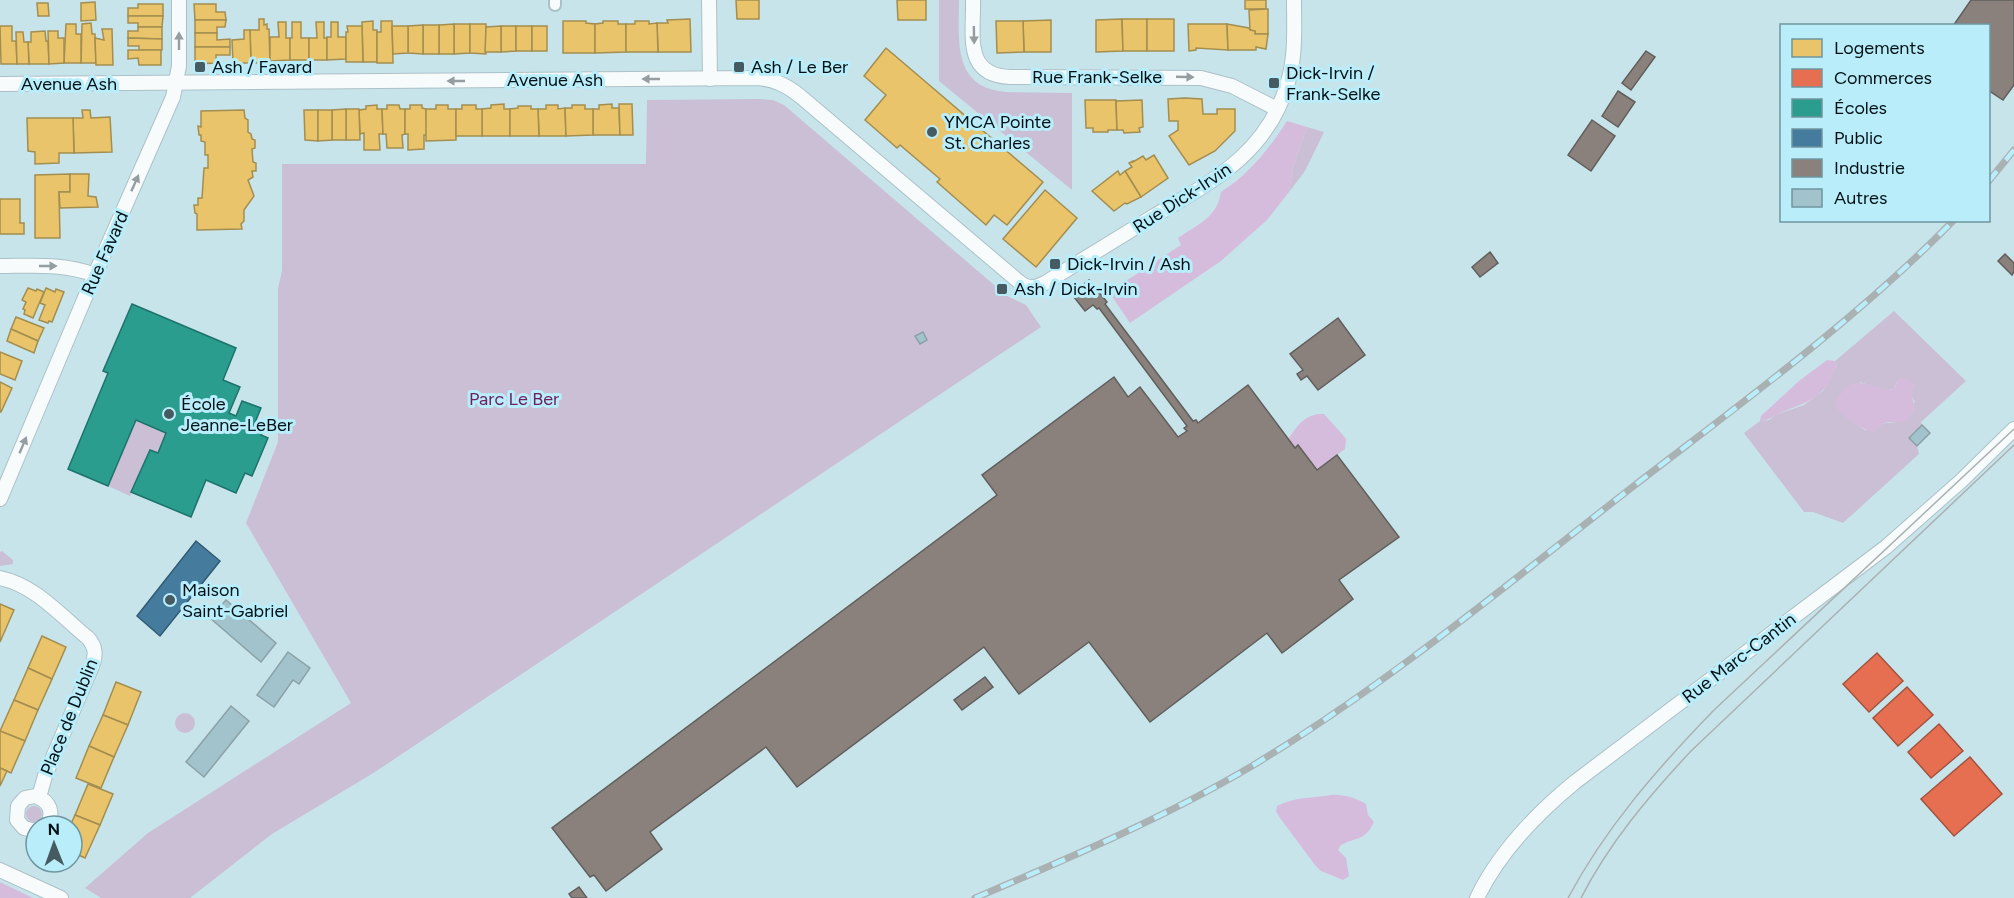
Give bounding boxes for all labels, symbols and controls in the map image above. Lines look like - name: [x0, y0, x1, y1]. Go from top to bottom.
- legend: [1780, 24, 1990, 222]
- one-way arrow: [969, 26, 978, 45]
- one-way arrow: [174, 32, 184, 51]
- text: Logements: [1834, 37, 1925, 59]
- place label: Ash / Favard: [212, 56, 312, 78]
- place label: Ash / Le Ber: [751, 56, 848, 78]
- marker: Ash / Favard: [193, 60, 207, 74]
- marker: Ash / Le Ber: [732, 60, 746, 74]
- place label: Dick-Irvin / Frank-Selke: [1286, 62, 1381, 105]
- street label: Rue Frank-Selke: [1032, 66, 1162, 88]
- text: Commerces: [1834, 67, 1932, 89]
- street label: Avenue Ash: [507, 69, 603, 91]
- one-way arrow: [1176, 72, 1195, 82]
- street label: Avenue Ash: [21, 73, 117, 95]
- one-way arrow: [642, 74, 661, 84]
- one-way arrow: [447, 76, 466, 85]
- marker: Dick-Irvin / Frank-Selke: [1267, 76, 1281, 90]
- text: Écoles: [1834, 97, 1887, 119]
- place label: YMCA Pointe St. Charles: [944, 111, 1051, 154]
- marker: YMCA Pointe St. Charles: [925, 125, 939, 139]
- text: Public: [1834, 127, 1883, 149]
- text: Industrie: [1834, 157, 1905, 179]
- street label: Rue Dick-Irvin: [1129, 158, 1235, 238]
- one-way arrow: [131, 174, 141, 192]
- text: Autres: [1834, 187, 1887, 209]
- street label: Rue Favard: [77, 208, 133, 298]
- place label: Dick-Irvin / Ash: [1067, 253, 1191, 275]
- marker: Dick-Irvin / Ash: [1048, 257, 1062, 271]
- one-way arrow: [38, 261, 57, 270]
- place label: Ash / Dick-Irvin: [1014, 278, 1138, 300]
- marker: Ash / Dick-Irvin: [995, 282, 1009, 296]
- park label: Parc Le Ber: [469, 388, 559, 410]
- place label: École Jeanne-LeBer: [181, 393, 293, 436]
- marker: École Jeanne-LeBer: [162, 407, 176, 421]
- one-way arrow: [18, 436, 28, 454]
- place label: Maison Saint-Gabriel: [182, 579, 288, 622]
- marker: Maison Saint-Gabriel: [163, 593, 177, 607]
- street label: Rue Marc-Cantin: [1678, 608, 1800, 708]
- street label: Place de Dublin: [36, 656, 102, 778]
- north arrow: [24, 814, 84, 874]
- text: N: [47, 820, 60, 839]

